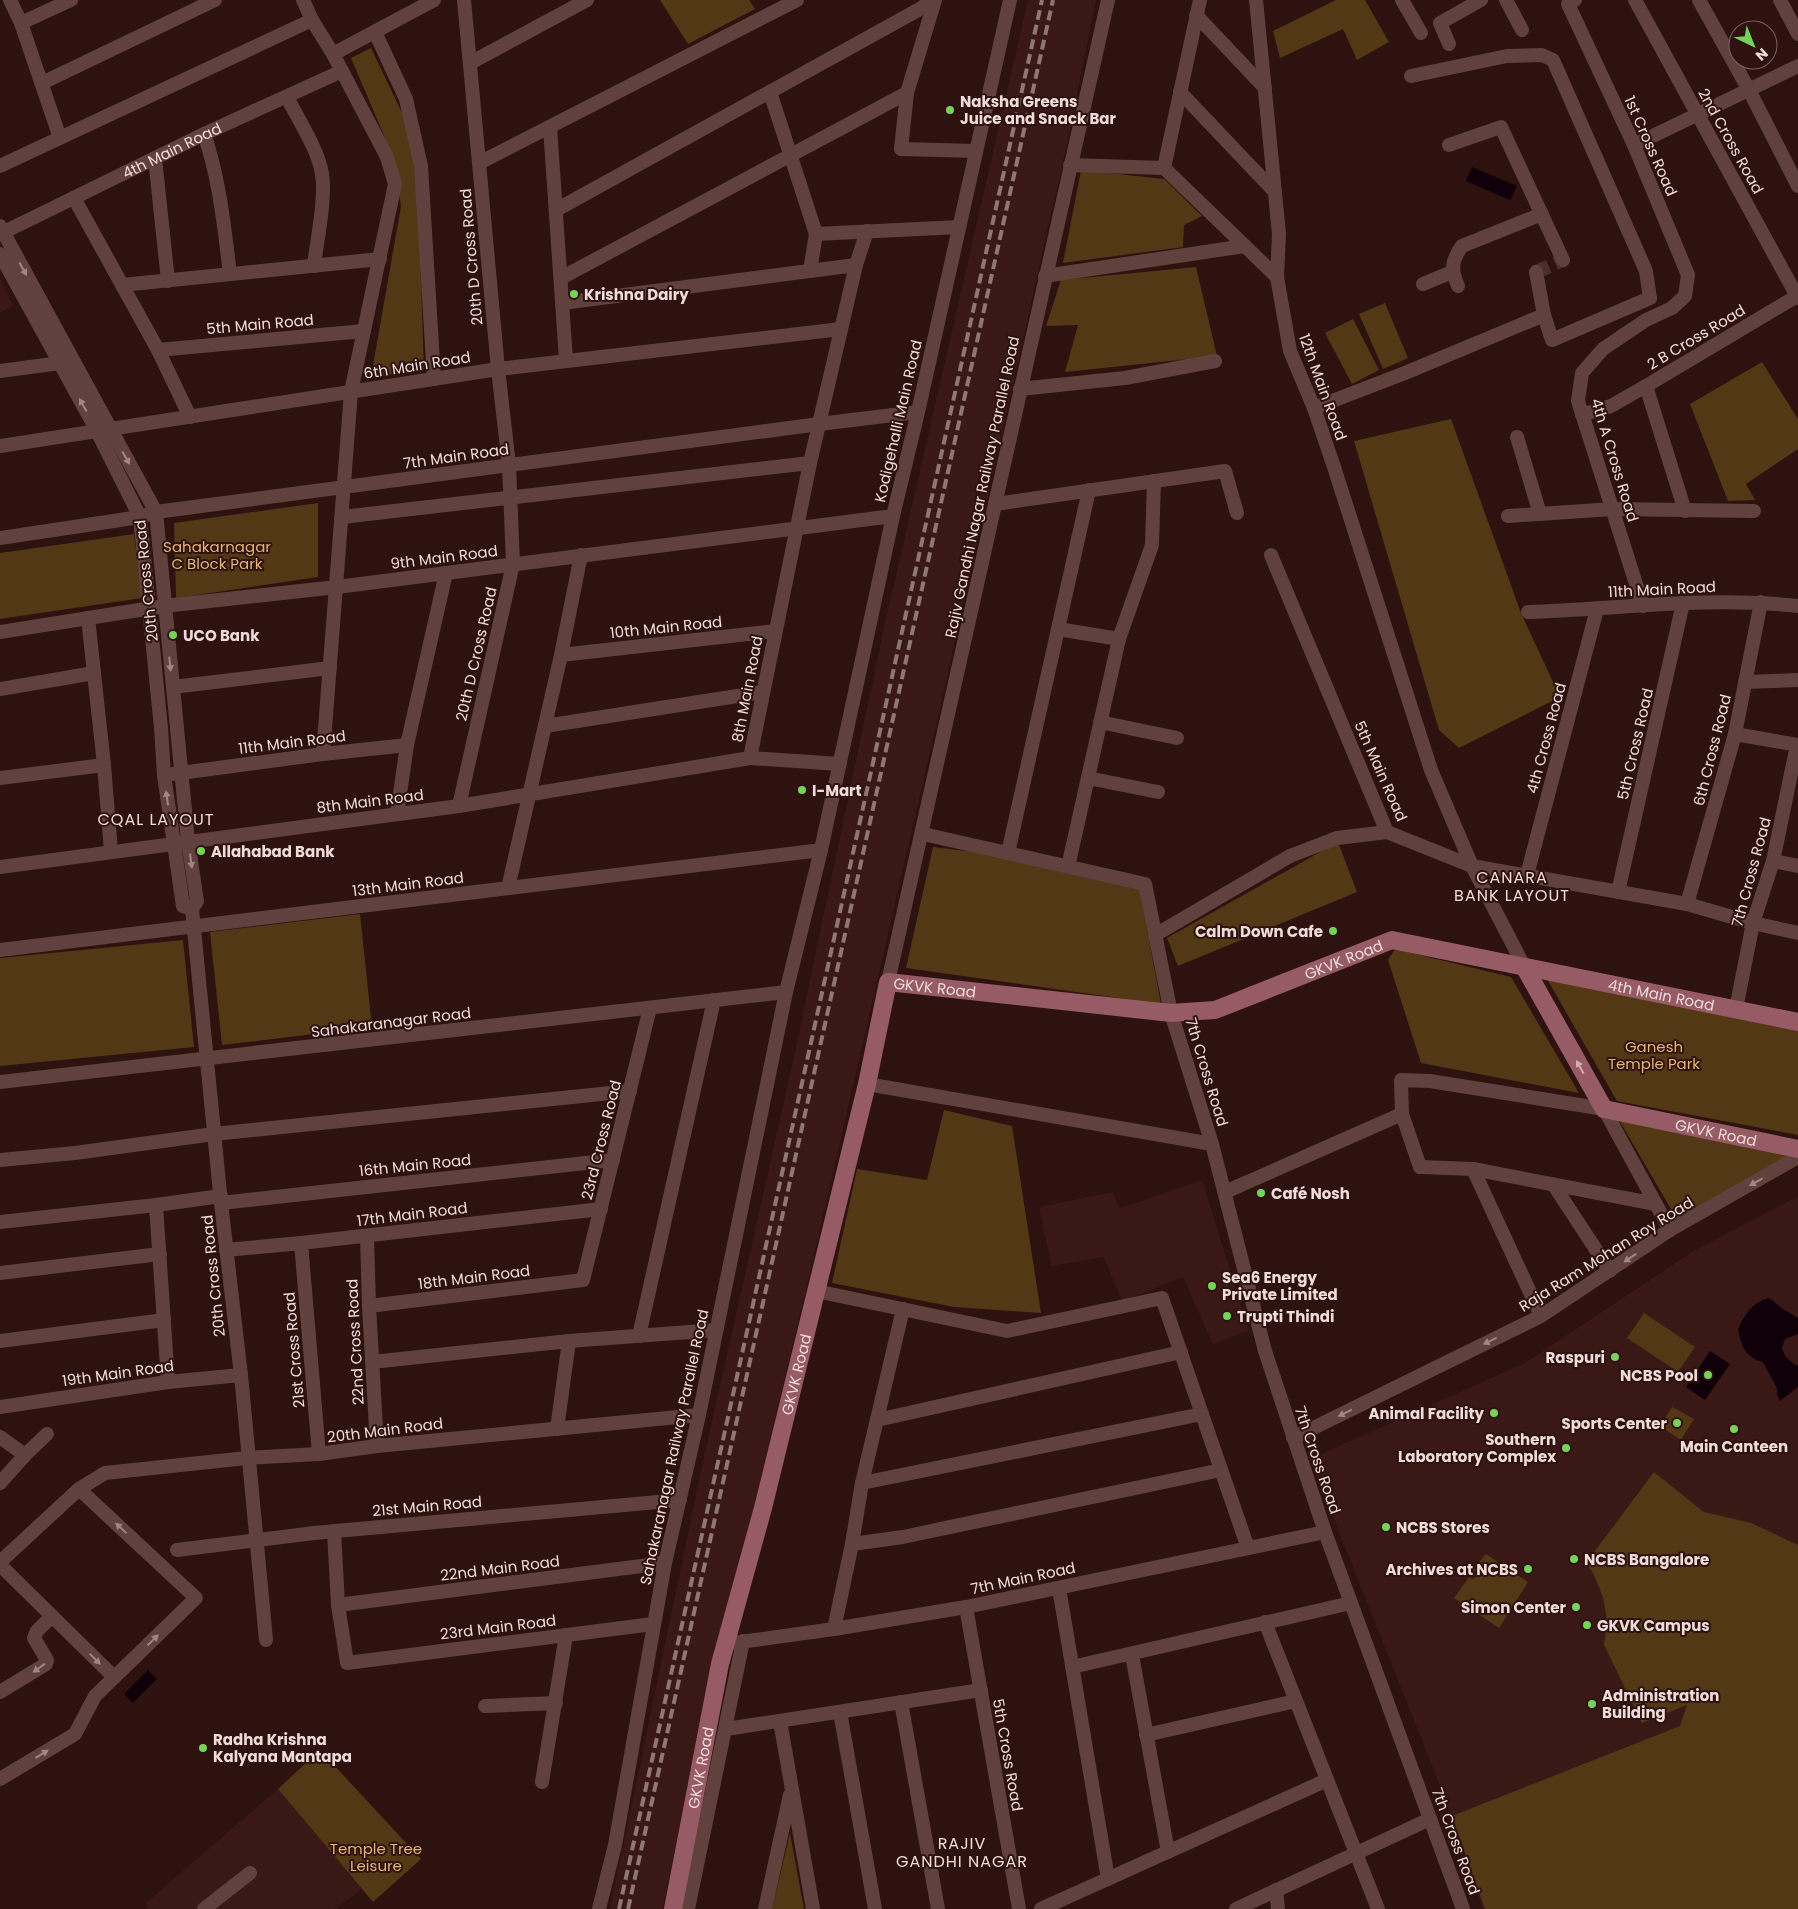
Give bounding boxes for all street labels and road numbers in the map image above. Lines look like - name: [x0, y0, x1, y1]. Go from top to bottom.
- street label: 2nd Cross Road: [1693, 84, 1769, 198]
- street label: 1st Cross Road: [1620, 93, 1682, 199]
- street label: 4th Main Road: [118, 117, 225, 183]
- street label: 20th D Cross Road: [455, 188, 487, 326]
- street label: 2 B Cross Road: [1643, 299, 1749, 375]
- street label: 5th Main Road: [205, 309, 315, 339]
- street label: 12th Main Road: [1294, 331, 1352, 443]
- street label: Rajiv Gandhi Nagar Railway Parallel Road: [940, 334, 1024, 640]
- street label: Kodigehalli Main Road: [869, 338, 927, 504]
- street label: 6th Main Road: [362, 346, 472, 384]
- street label: 4th A Cross Road: [1586, 396, 1644, 524]
- street label: 7th Main Road: [402, 438, 510, 474]
- street label: 20th Cross Road: [129, 519, 163, 643]
- street label: 9th Main Road: [389, 540, 499, 574]
- street label: 11th Main Road: [1608, 576, 1716, 602]
- street label: 20th D Cross Road: [450, 585, 502, 723]
- street label: 10th Main Road: [609, 611, 723, 643]
- street label: 8th Main Road: [726, 634, 768, 744]
- street label: 4th Cross Road: [1521, 680, 1571, 796]
- street label: 5th Cross Road: [1612, 686, 1658, 802]
- street label: 6th Cross Road: [1688, 692, 1736, 808]
- street label: 5th Main Road: [1349, 717, 1413, 825]
- street label: 11th Main Road: [237, 725, 347, 759]
- street label: 8th Main Road: [315, 784, 425, 818]
- street label: 7th Cross Road: [1726, 815, 1776, 929]
- street label: 13th Main Road: [351, 867, 465, 901]
- street label: GKVK Road: [1301, 934, 1386, 984]
- street label: GKVK Road: [892, 972, 977, 1002]
- street label: 4th Main Road: [1606, 973, 1716, 1015]
- street label: Sahakaranagar Road: [310, 1002, 472, 1042]
- street label: 7th Cross Road: [1180, 1015, 1234, 1129]
- street label: 23rd Cross Road: [576, 1078, 626, 1202]
- street label: GKVK Road: [1673, 1113, 1759, 1151]
- street label: 16th Main Road: [358, 1149, 472, 1181]
- street label: Raja Ram Mohan Roy Road: [1515, 1192, 1697, 1316]
- street label: 17th Main Road: [355, 1197, 469, 1231]
- street label: 20th Cross Road: [196, 1214, 230, 1338]
- street label: 18th Main Road: [417, 1260, 531, 1294]
- street label: 22nd Cross Road: [341, 1278, 369, 1406]
- street label: 21st Cross Road: [278, 1291, 310, 1409]
- street label: Sahakaranagar Railway Parallel Road: [634, 1307, 714, 1587]
- street label: GKVK Road: [776, 1332, 816, 1417]
- street label: 19th Main Road: [61, 1355, 175, 1391]
- street label: 7th Cross Road: [1290, 1403, 1346, 1517]
- street label: 20th Main Road: [326, 1412, 444, 1448]
- street label: 21st Main Road: [371, 1491, 483, 1521]
- street label: 22nd Main Road: [439, 1550, 561, 1586]
- street label: 7th Main Road: [969, 1557, 1077, 1599]
- street label: 23rd Main Road: [439, 1609, 557, 1645]
- street label: 5th Cross Road: [988, 1697, 1028, 1813]
- street label: GKVK Road: [682, 1725, 718, 1810]
- street label: 7th Cross Road: [1427, 1784, 1485, 1898]

